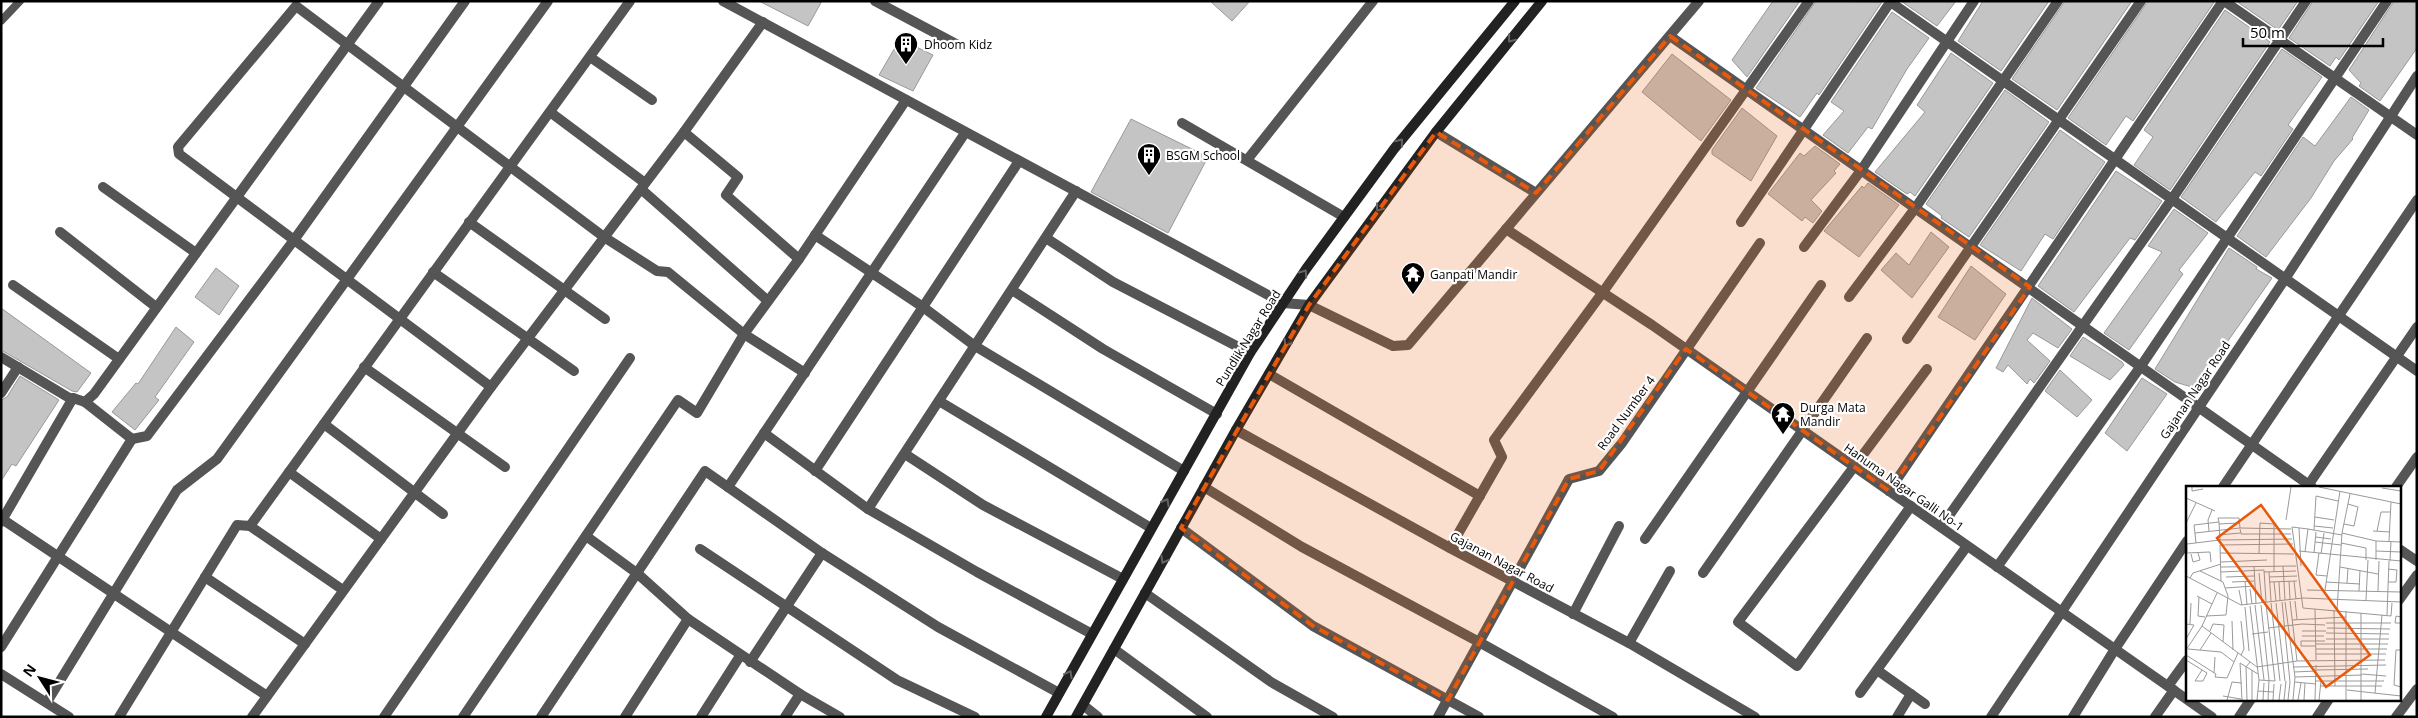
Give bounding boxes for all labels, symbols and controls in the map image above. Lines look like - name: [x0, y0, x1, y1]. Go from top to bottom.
- scale bar: [2243, 15, 2383, 47]
- text: 50 m: [2250, 22, 2285, 42]
- building icon: Dhoom Kidz: [893, 31, 919, 65]
- one-way arrow: [1509, 33, 1517, 42]
- place label: Dhoom Kidz: [924, 36, 992, 53]
- one-way arrow: [1394, 138, 1403, 147]
- building icon: BSGM School: [1136, 142, 1162, 176]
- place label: BSGM School: [1166, 147, 1240, 164]
- one-way arrow: [1376, 202, 1384, 211]
- temple icon: Ganpati Mandir: [1400, 261, 1426, 295]
- place label: Ganpati Mandir: [1430, 266, 1517, 283]
- one-way arrow: [1298, 269, 1307, 278]
- street label: Pundlik Nagar Road: [1212, 287, 1284, 389]
- one-way arrow: [1284, 337, 1294, 346]
- street label: Gajanan Nagar Road: [2156, 338, 2234, 442]
- street label: Road Number 4: [1593, 372, 1659, 454]
- place label: Durga Mata Mandir: [1800, 399, 1866, 430]
- temple icon: Durga Mata Mandir: [1770, 401, 1796, 435]
- street label: Hanuma Nagar Galli No-1: [1841, 439, 1967, 535]
- inset map: [2186, 486, 2400, 700]
- one-way arrow: [1160, 498, 1170, 507]
- street label: Gajanan Nagar Road: [1447, 527, 1557, 597]
- one-way arrow: [1160, 554, 1170, 563]
- north arrow: [15, 653, 65, 703]
- text: N: [18, 660, 40, 680]
- one-way arrow: [1063, 670, 1073, 679]

